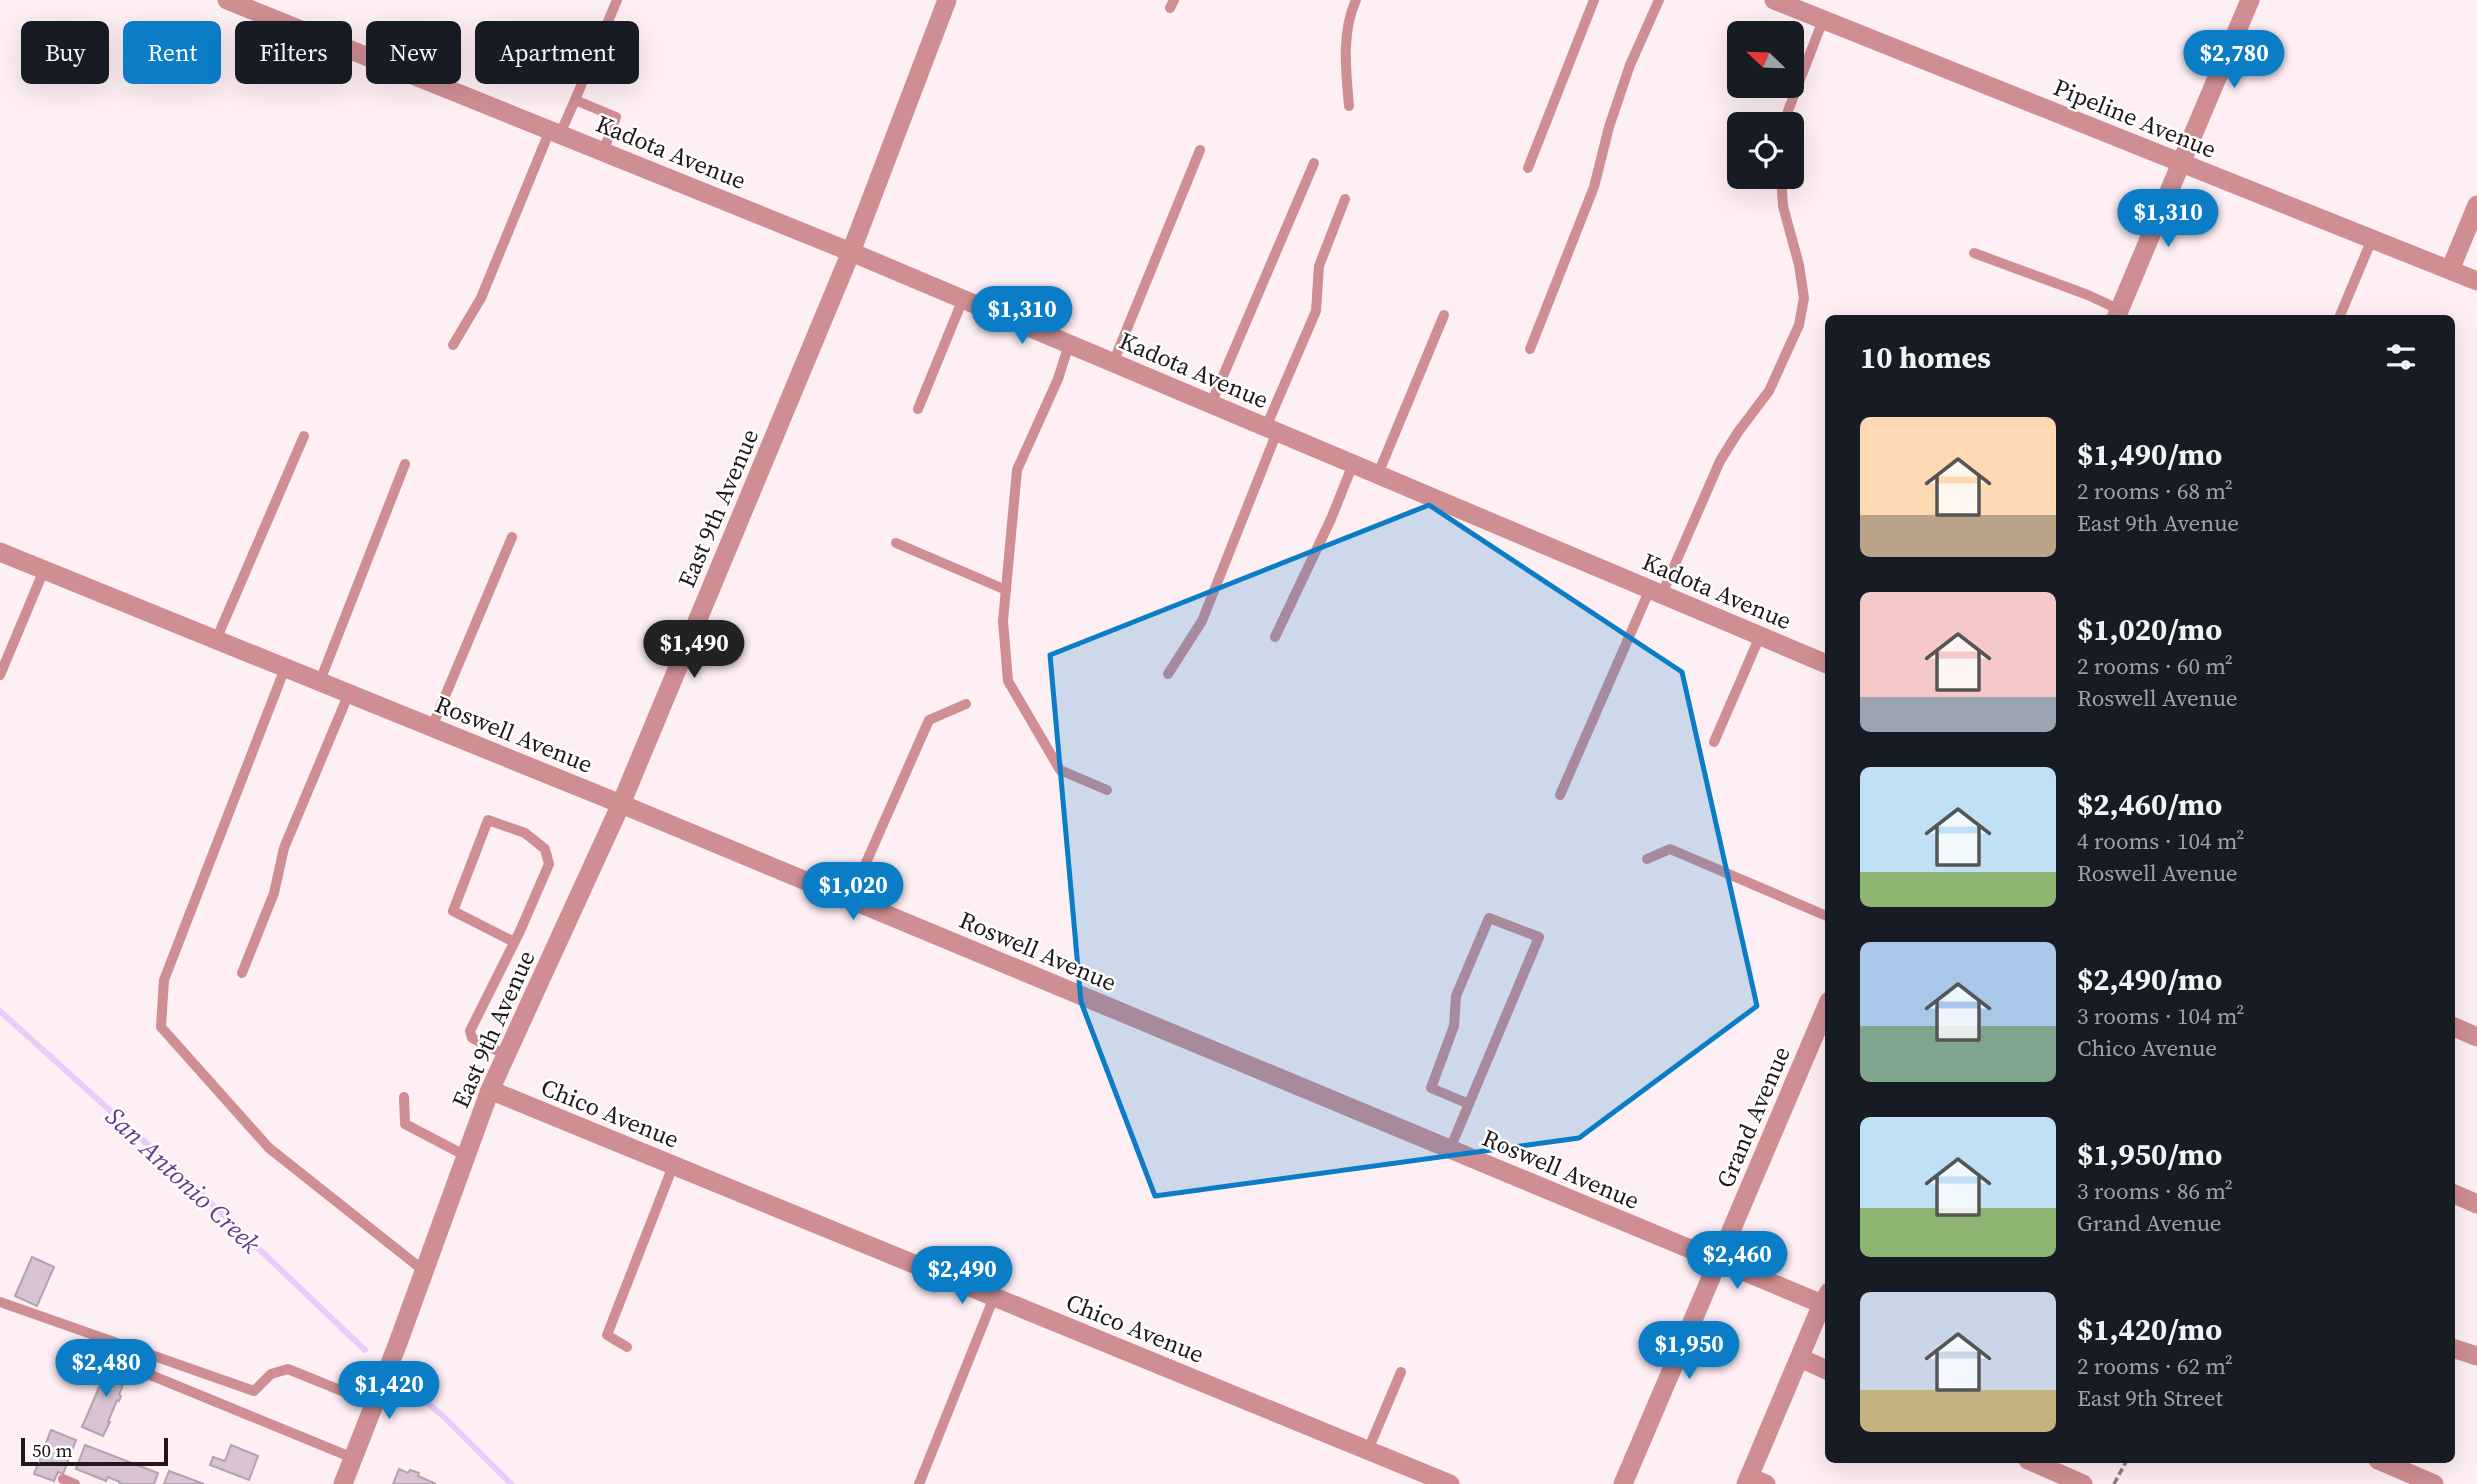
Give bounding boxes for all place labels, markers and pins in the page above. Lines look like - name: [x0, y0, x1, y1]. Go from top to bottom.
- pin: $2,780: [2177, 31, 2291, 90]
- pin: $1,310: [2111, 190, 2225, 249]
- pin: $1,310: [965, 286, 1079, 346]
- pin: $1,490: [637, 620, 751, 680]
- pin: $1,020: [796, 862, 910, 922]
- pin: $2,460: [1680, 1232, 1794, 1291]
- pin: $2,490: [905, 1246, 1019, 1306]
- pin: $1,950: [1632, 1322, 1746, 1381]
- pin: $2,480: [49, 1340, 163, 1399]
- pin: $1,420: [332, 1362, 446, 1421]

